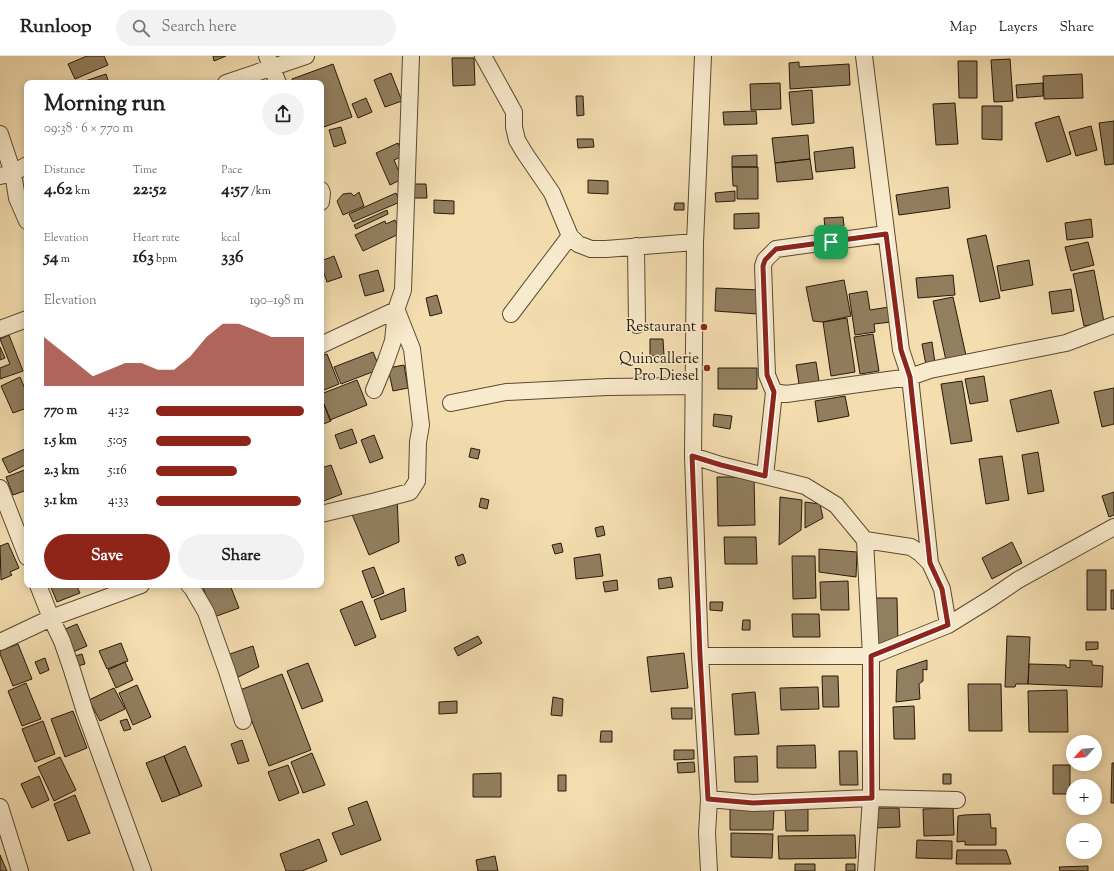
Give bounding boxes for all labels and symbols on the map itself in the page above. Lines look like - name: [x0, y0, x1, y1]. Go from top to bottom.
- pin: [814, 225, 848, 259]
- place label: Restaurant: [626, 317, 696, 338]
- marker: Restaurant: [699, 322, 709, 332]
- place label: Quincallerie Pro Diesel: [619, 349, 699, 387]
- marker: Quincallerie Pro Diesel: [702, 363, 712, 373]
- north arrow: [1066, 735, 1102, 771]

